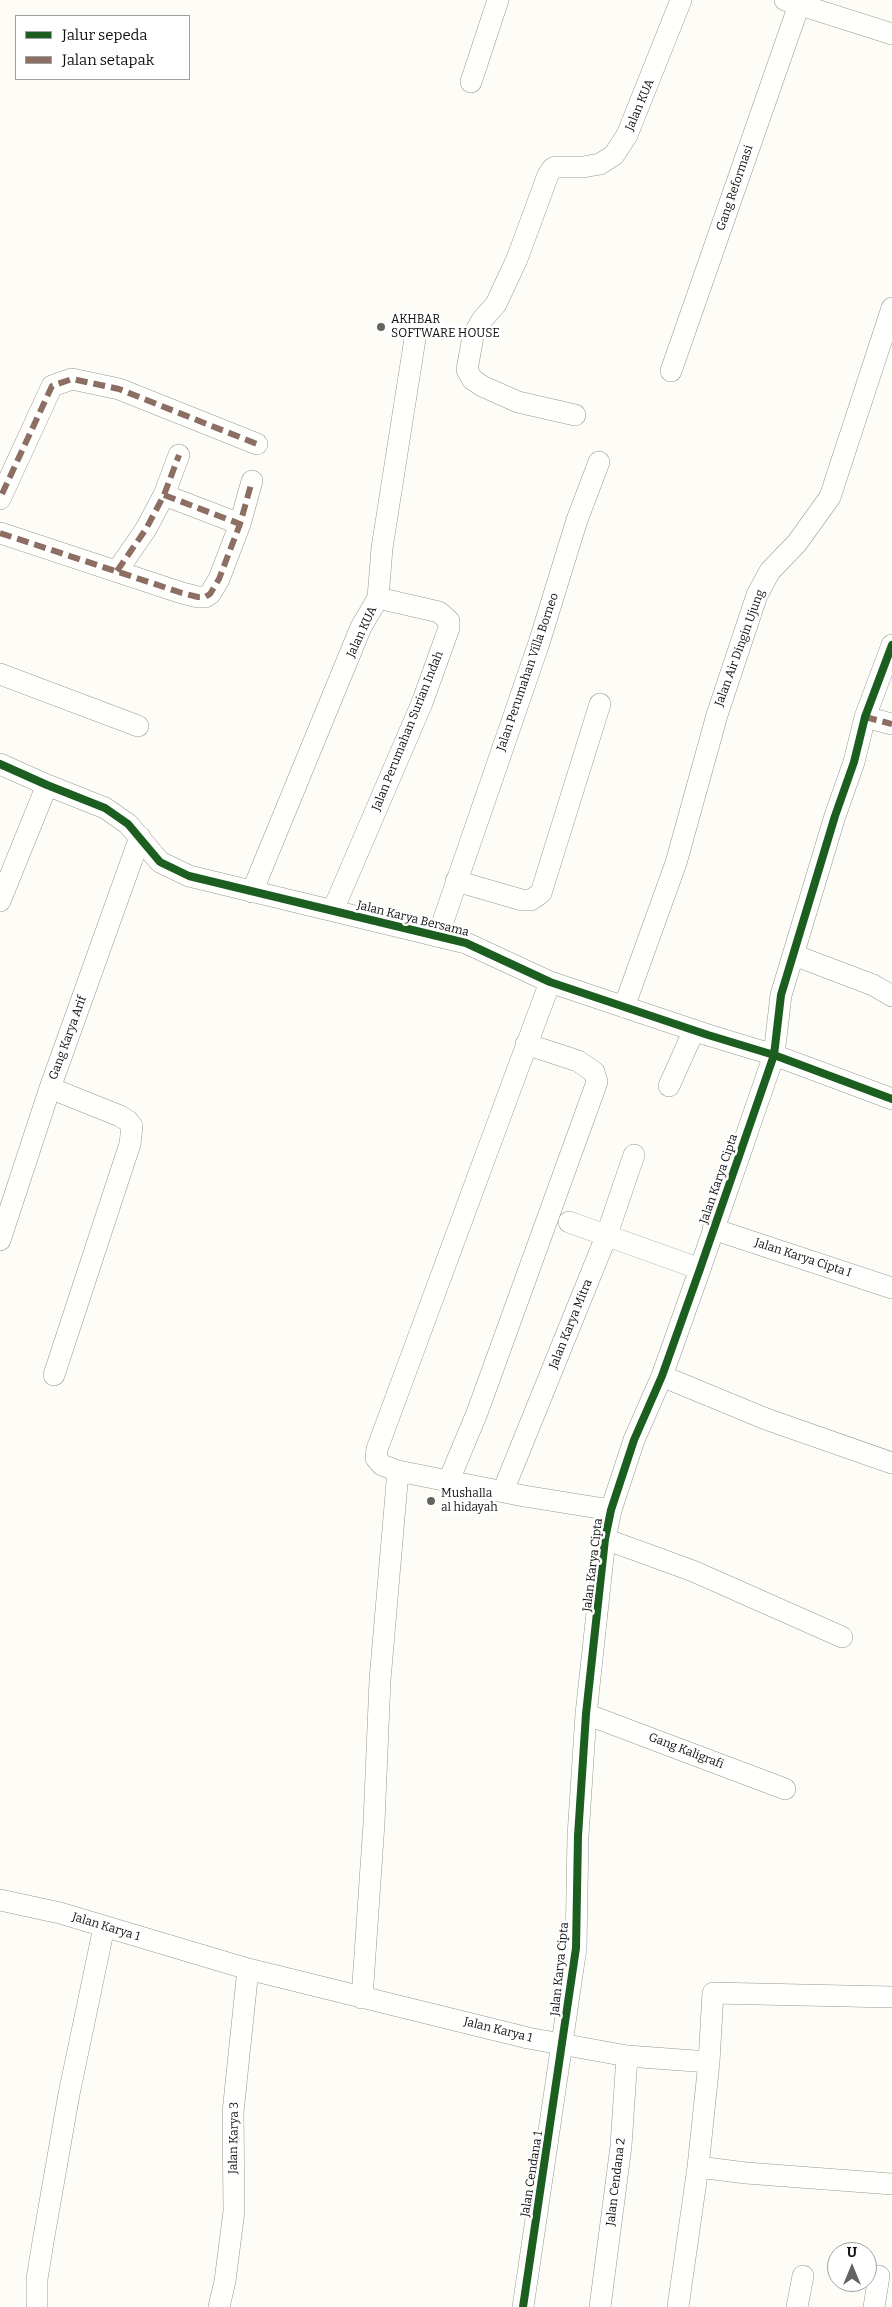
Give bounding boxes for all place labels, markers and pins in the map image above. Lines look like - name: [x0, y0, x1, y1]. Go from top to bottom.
- place label: AKHBAR SOFTWARE HOUSE: [391, 313, 500, 341]
- marker: AKHBAR SOFTWARE HOUSE: [375, 321, 387, 333]
- place label: Mushalla al hidayah: [441, 1487, 498, 1515]
- marker: Mushalla al hidayah: [425, 1495, 437, 1507]

